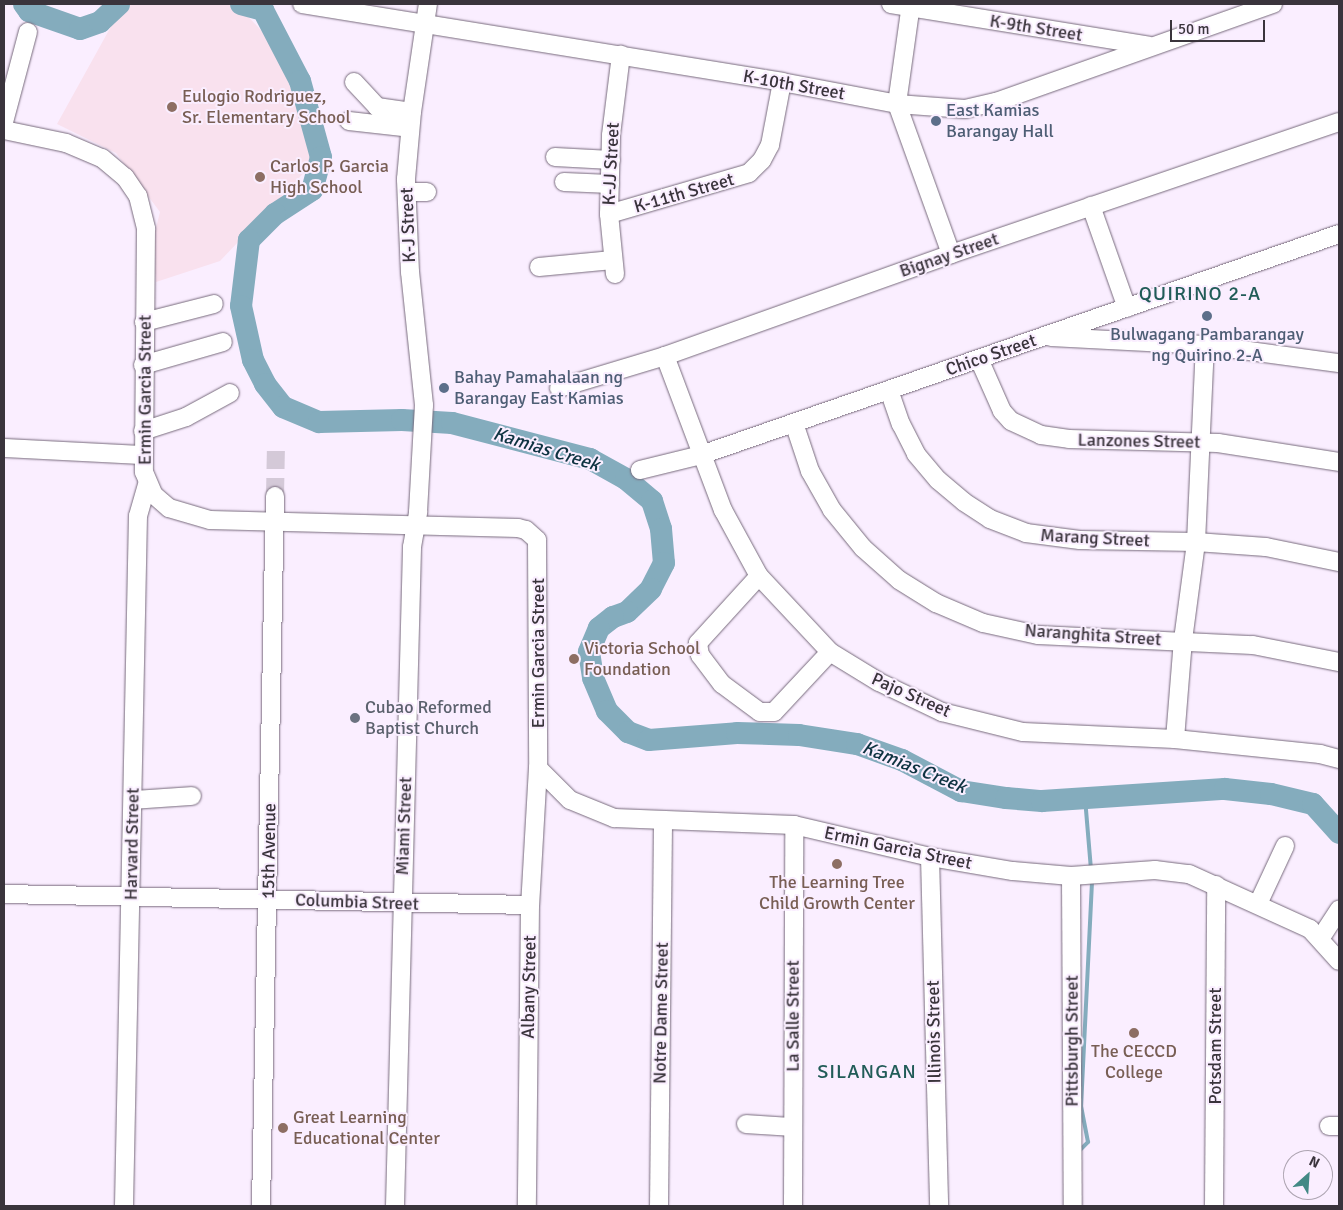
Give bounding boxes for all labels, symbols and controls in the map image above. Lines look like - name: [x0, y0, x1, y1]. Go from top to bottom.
- street label: K-9th Street: [988, 10, 1084, 46]
- scale bar: [1173, 10, 1268, 42]
- text: 50 m: [1178, 20, 1209, 38]
- street label: K-10th Street: [741, 65, 847, 105]
- place label: Eulogio Rodriguez, Sr. Elementary School: [182, 86, 351, 128]
- place label: East Kamias Barangay Hall: [946, 100, 1054, 142]
- marker: Eulogio Rodriguez, Sr. Elementary School: [166, 101, 178, 113]
- marker: East Kamias Barangay Hall: [930, 115, 942, 127]
- street label: K-JJ Street: [598, 122, 624, 206]
- place label: Carlos P. Garcia High School: [270, 156, 389, 198]
- street label: K-11th Street: [631, 168, 737, 218]
- marker: Carlos P. Garcia High School: [254, 171, 266, 183]
- street label: K-J Street: [396, 187, 420, 263]
- street label: Bignay Street: [897, 228, 1001, 282]
- district label: QUIRINO 2-A: [1137, 281, 1263, 305]
- marker: Bulwagang Pambarangay ng Quirino 2-A: [1201, 310, 1213, 322]
- street label: Ermin Garcia Street: [134, 315, 156, 465]
- place label: Bulwagang Pambarangay ng Quirino 2-A: [1110, 324, 1304, 366]
- street label: Chico Street: [943, 329, 1039, 381]
- place label: Bahay Pamahalaan ng Barangay East Kamias: [454, 367, 624, 409]
- marker: Bahay Pamahalaan ng Barangay East Kamias: [438, 382, 450, 394]
- water label: Kamias Creek: [490, 423, 602, 477]
- street label: Lanzones Street: [1077, 429, 1201, 453]
- street label: Marang Street: [1040, 524, 1150, 552]
- street label: Ermin Garcia Street: [527, 578, 549, 728]
- street label: Naranghita Street: [1024, 619, 1162, 651]
- place label: Victoria School Foundation: [584, 638, 700, 681]
- marker: Victoria School Foundation: [568, 653, 580, 665]
- street label: Pajo Street: [868, 668, 954, 722]
- place label: Cubao Reformed Baptist Church: [365, 697, 492, 740]
- marker: Cubao Reformed Baptist Church: [349, 712, 361, 724]
- water label: Kamias Creek: [859, 737, 969, 799]
- street label: Miami Street: [391, 776, 417, 876]
- street label: Harvard Street: [120, 788, 144, 900]
- street label: 15th Avenue: [257, 803, 281, 899]
- street label: Ermin Garcia Street: [822, 822, 974, 874]
- marker: The Learning Tree Child Growth Center: [831, 858, 843, 870]
- place label: The Learning Tree Child Growth Center: [759, 872, 915, 914]
- street label: Columbia Street: [295, 889, 419, 915]
- street label: Albany Street: [517, 935, 541, 1039]
- street label: Notre Dame Street: [649, 942, 673, 1084]
- street label: La Salle Street: [782, 960, 804, 1072]
- street label: Pittsburgh Street: [1061, 975, 1083, 1107]
- street label: Illinois Street: [922, 980, 946, 1084]
- street label: Potsdam Street: [1204, 988, 1226, 1104]
- marker: The CECCD College: [1128, 1027, 1140, 1039]
- place label: The CECCD College: [1091, 1041, 1177, 1084]
- district label: SILANGAN: [816, 1059, 918, 1083]
- place label: Great Learning Educational Center: [293, 1107, 440, 1150]
- marker: Great Learning Educational Center: [277, 1122, 289, 1134]
- north arrow: [1283, 1150, 1333, 1200]
- text: N: [1306, 1152, 1322, 1172]

